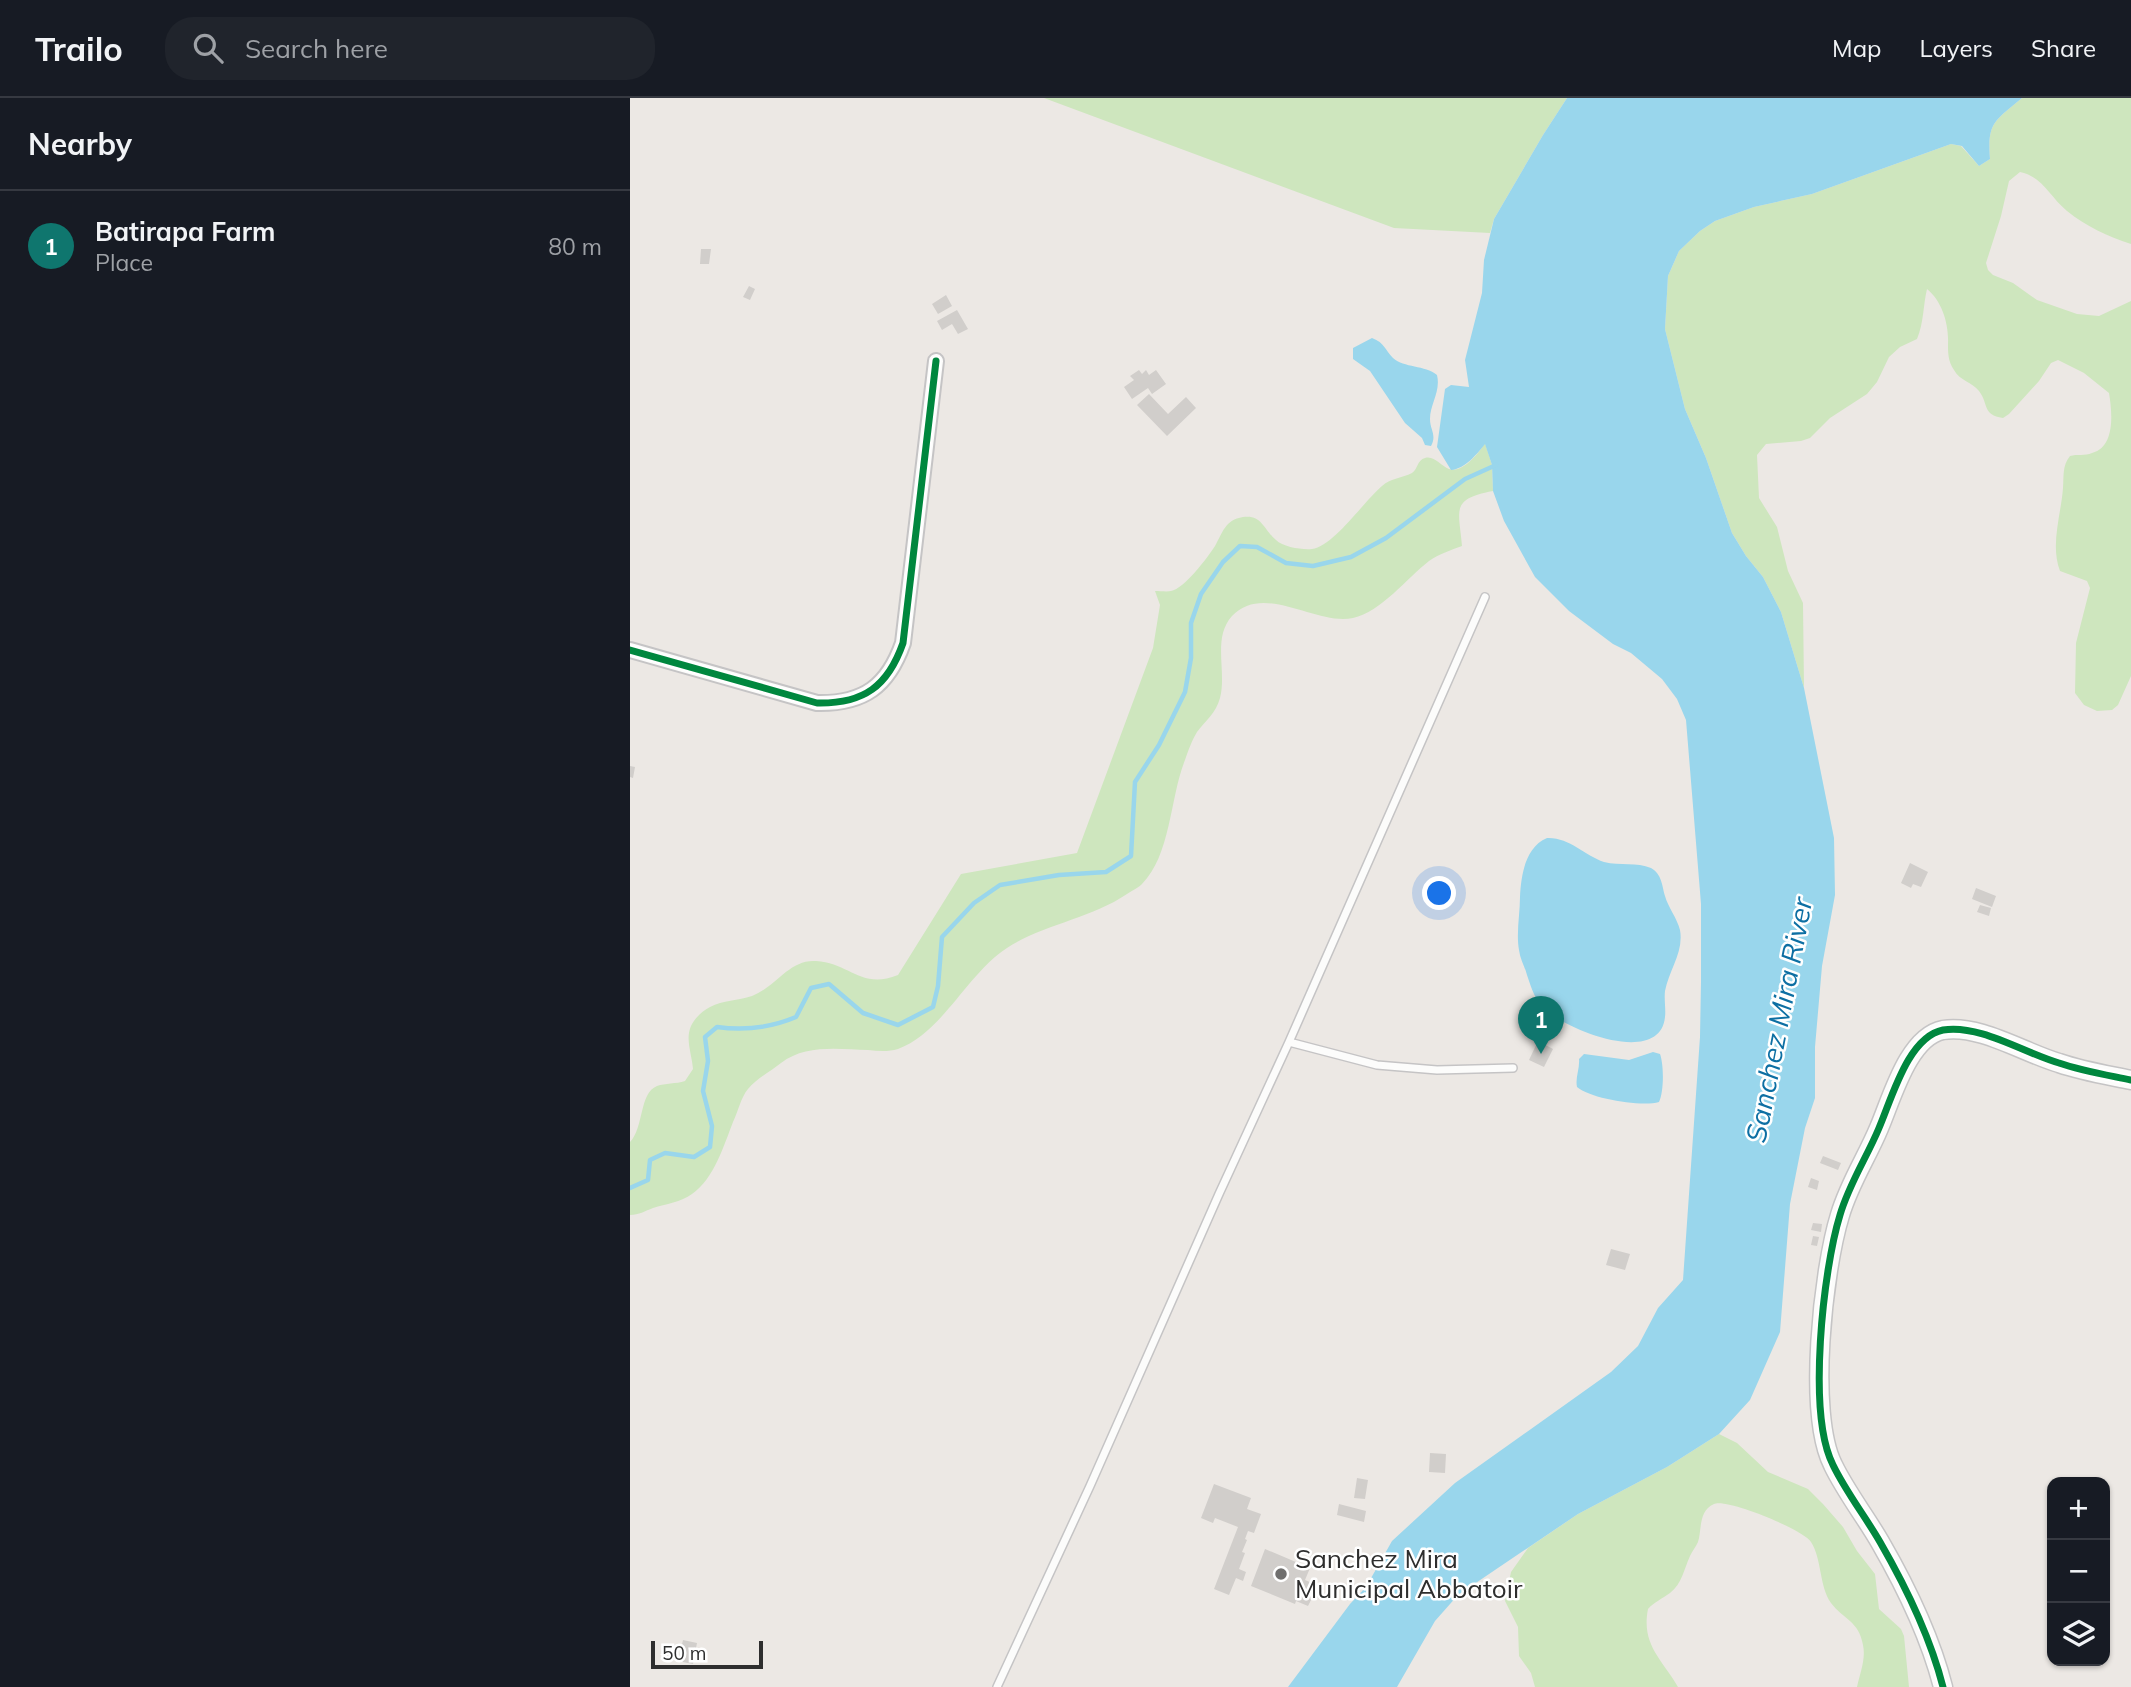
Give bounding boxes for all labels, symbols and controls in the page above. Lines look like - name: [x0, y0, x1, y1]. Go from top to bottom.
- search box: [165, 17, 655, 80]
- text: Trailo: [35, 28, 123, 69]
- icon: search: [189, 29, 227, 67]
- text: Search here: [245, 32, 388, 65]
- text: Map: [1832, 33, 1881, 63]
- text: Layers: [1919, 33, 1993, 63]
- text: Share: [2031, 33, 2096, 63]
- text: Nearby: [28, 125, 132, 163]
- text: Batirapa Farm: [95, 215, 275, 248]
- text: 1: [44, 232, 58, 261]
- text: 80 m: [548, 232, 602, 261]
- text: Place: [95, 248, 153, 277]
- your location: [1422, 876, 1456, 910]
- water label: Sanchez Mira River: [1738, 893, 1820, 1145]
- pin: 1: [1518, 996, 1564, 1054]
- map controls: [2047, 1477, 2110, 1666]
- button: +: [2047, 1477, 2110, 1540]
- button: −: [2047, 1540, 2110, 1603]
- place label: Sanchez Mira Municipal Abbatoir: [1295, 1542, 1523, 1605]
- marker: Sanchez Mira Municipal Abbatoir: [1273, 1566, 1289, 1582]
- button: layers: [2047, 1603, 2110, 1666]
- scale bar: [651, 1638, 763, 1670]
- text: 50 m: [662, 1641, 706, 1665]

